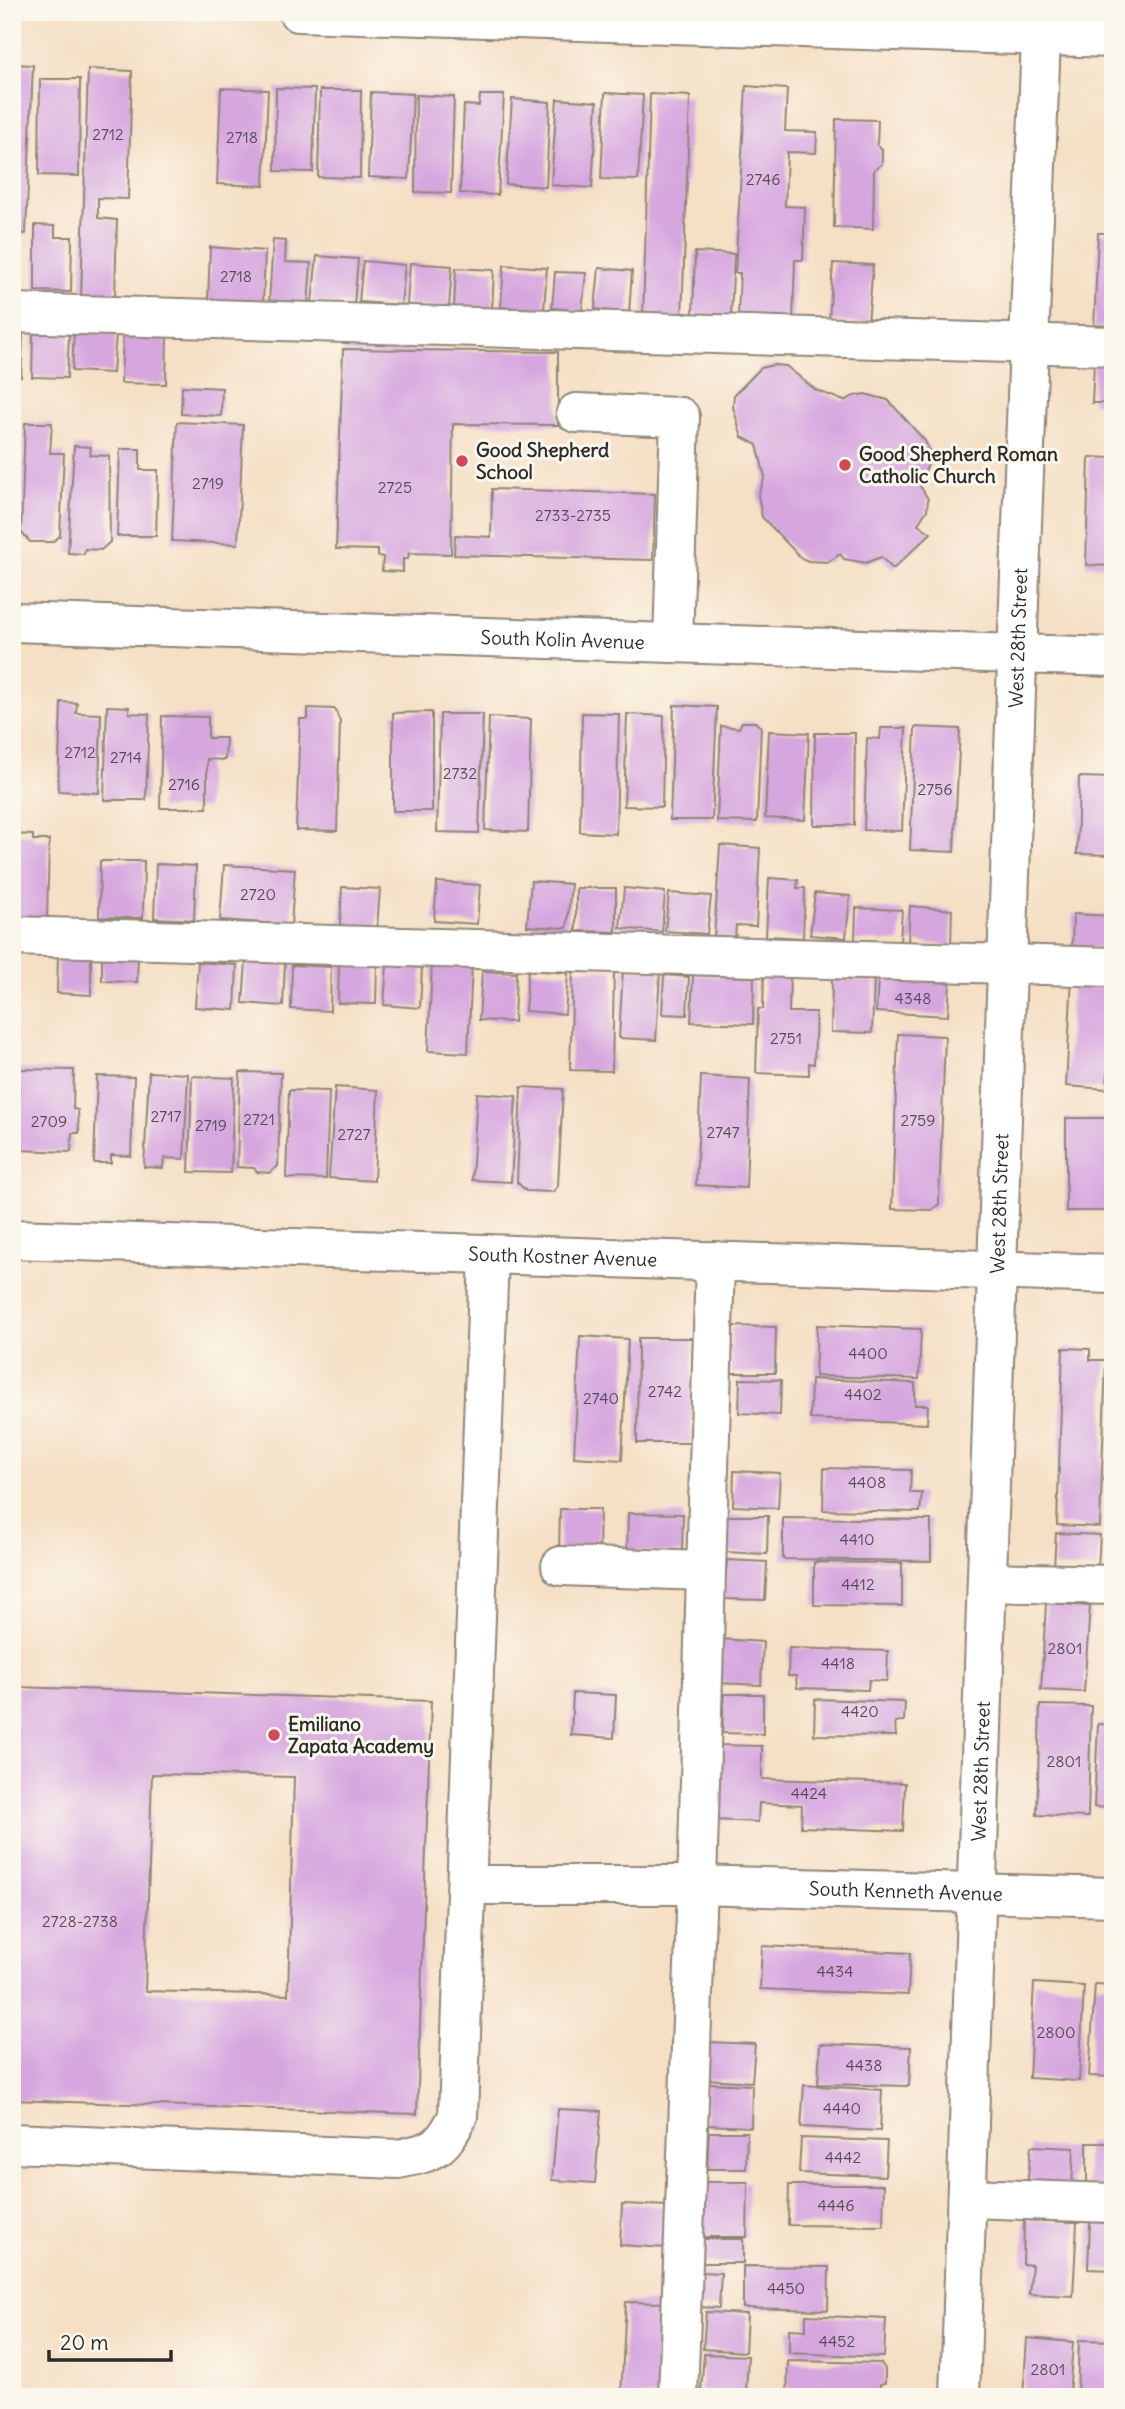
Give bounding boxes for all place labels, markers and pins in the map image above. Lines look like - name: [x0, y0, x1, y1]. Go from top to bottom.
- place label: Good Shepherd School: [476, 438, 609, 484]
- place label: Good Shepherd Roman Catholic Church: [859, 442, 1058, 488]
- marker: Good Shepherd School: [454, 453, 470, 469]
- marker: Good Shepherd Roman Catholic Church: [837, 457, 853, 473]
- place label: Emiliano Zapata Academy: [288, 1712, 434, 1758]
- marker: Emiliano Zapata Academy: [266, 1727, 282, 1743]

